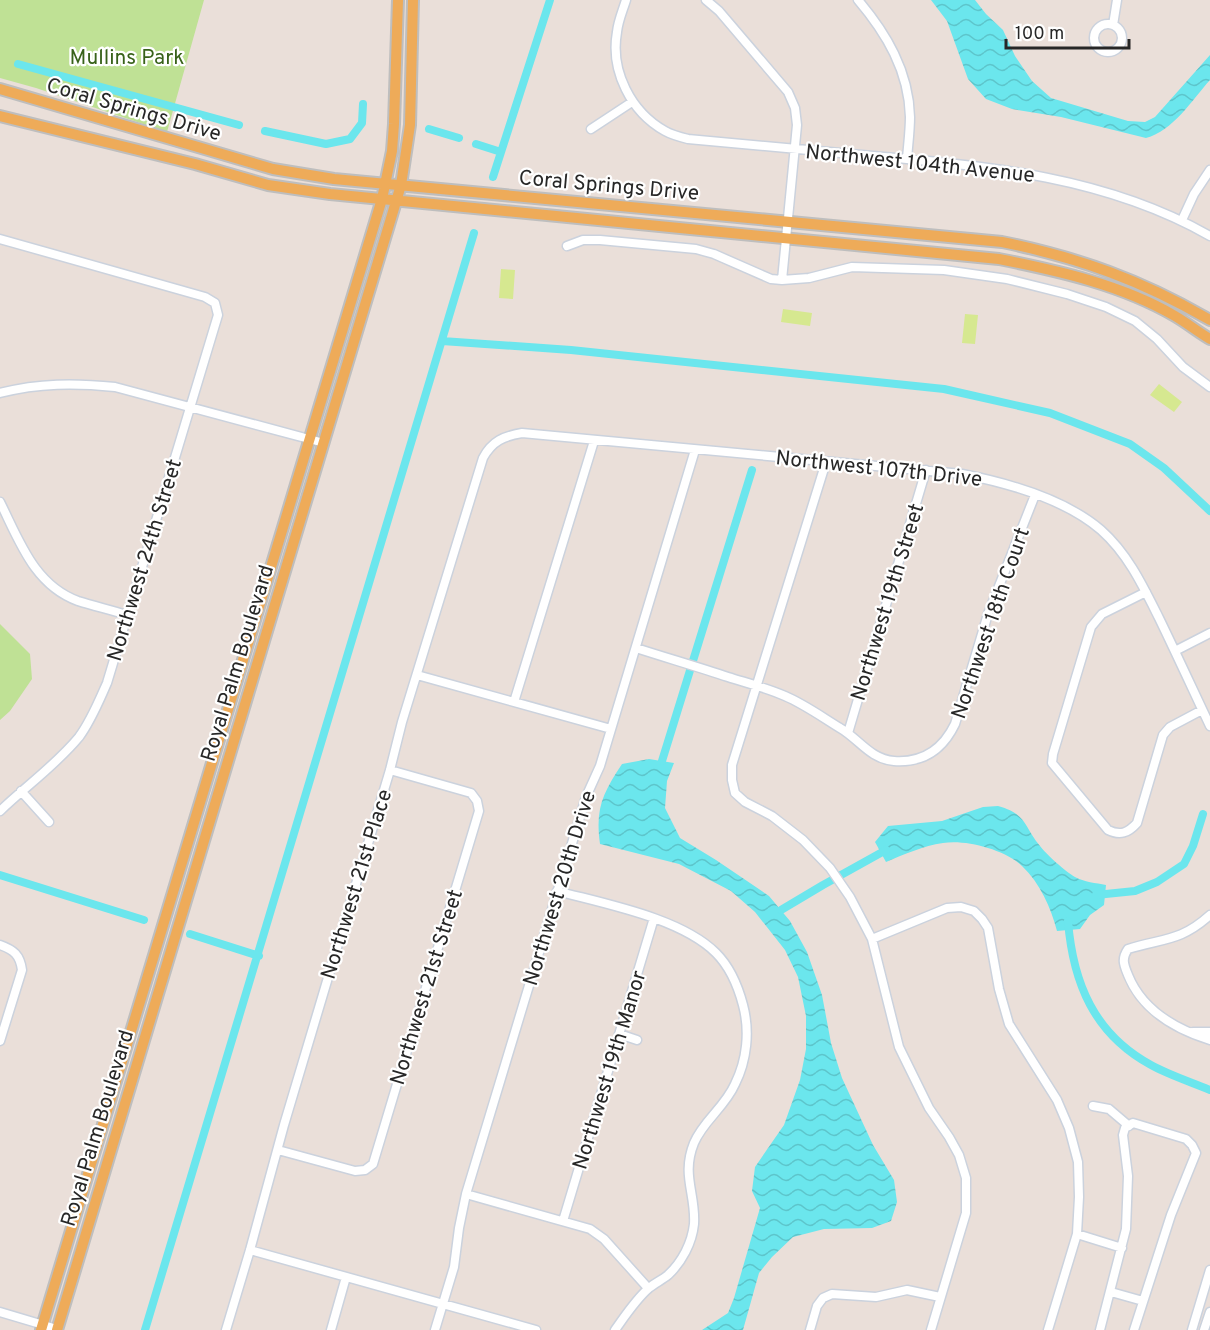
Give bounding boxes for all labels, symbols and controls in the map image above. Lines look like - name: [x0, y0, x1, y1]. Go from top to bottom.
- scale bar: [1006, 12, 1129, 50]
- text: 100 m: [1015, 23, 1064, 46]
- park label: Mullins Park: [70, 45, 185, 72]
- street label: Coral Springs Drive: [43, 73, 224, 148]
- street label: Northwest 104th Avenue: [804, 139, 1036, 190]
- street label: Coral Springs Drive: [518, 165, 700, 208]
- street label: Northwest 107th Drive: [774, 445, 983, 494]
- street label: Northwest 24th Street: [102, 456, 189, 665]
- street label: Northwest 19th Street: [846, 500, 931, 704]
- street label: Northwest 18th Court: [946, 524, 1037, 723]
- street label: Royal Palm Boulevard: [196, 562, 281, 765]
- street label: Northwest 21st Place: [316, 786, 399, 983]
- street label: Northwest 20th Drive: [518, 787, 603, 989]
- street label: Northwest 21st Street: [385, 886, 470, 1089]
- street label: Northwest 19th Manor: [567, 968, 654, 1173]
- street label: Royal Palm Boulevard: [56, 1027, 141, 1230]

